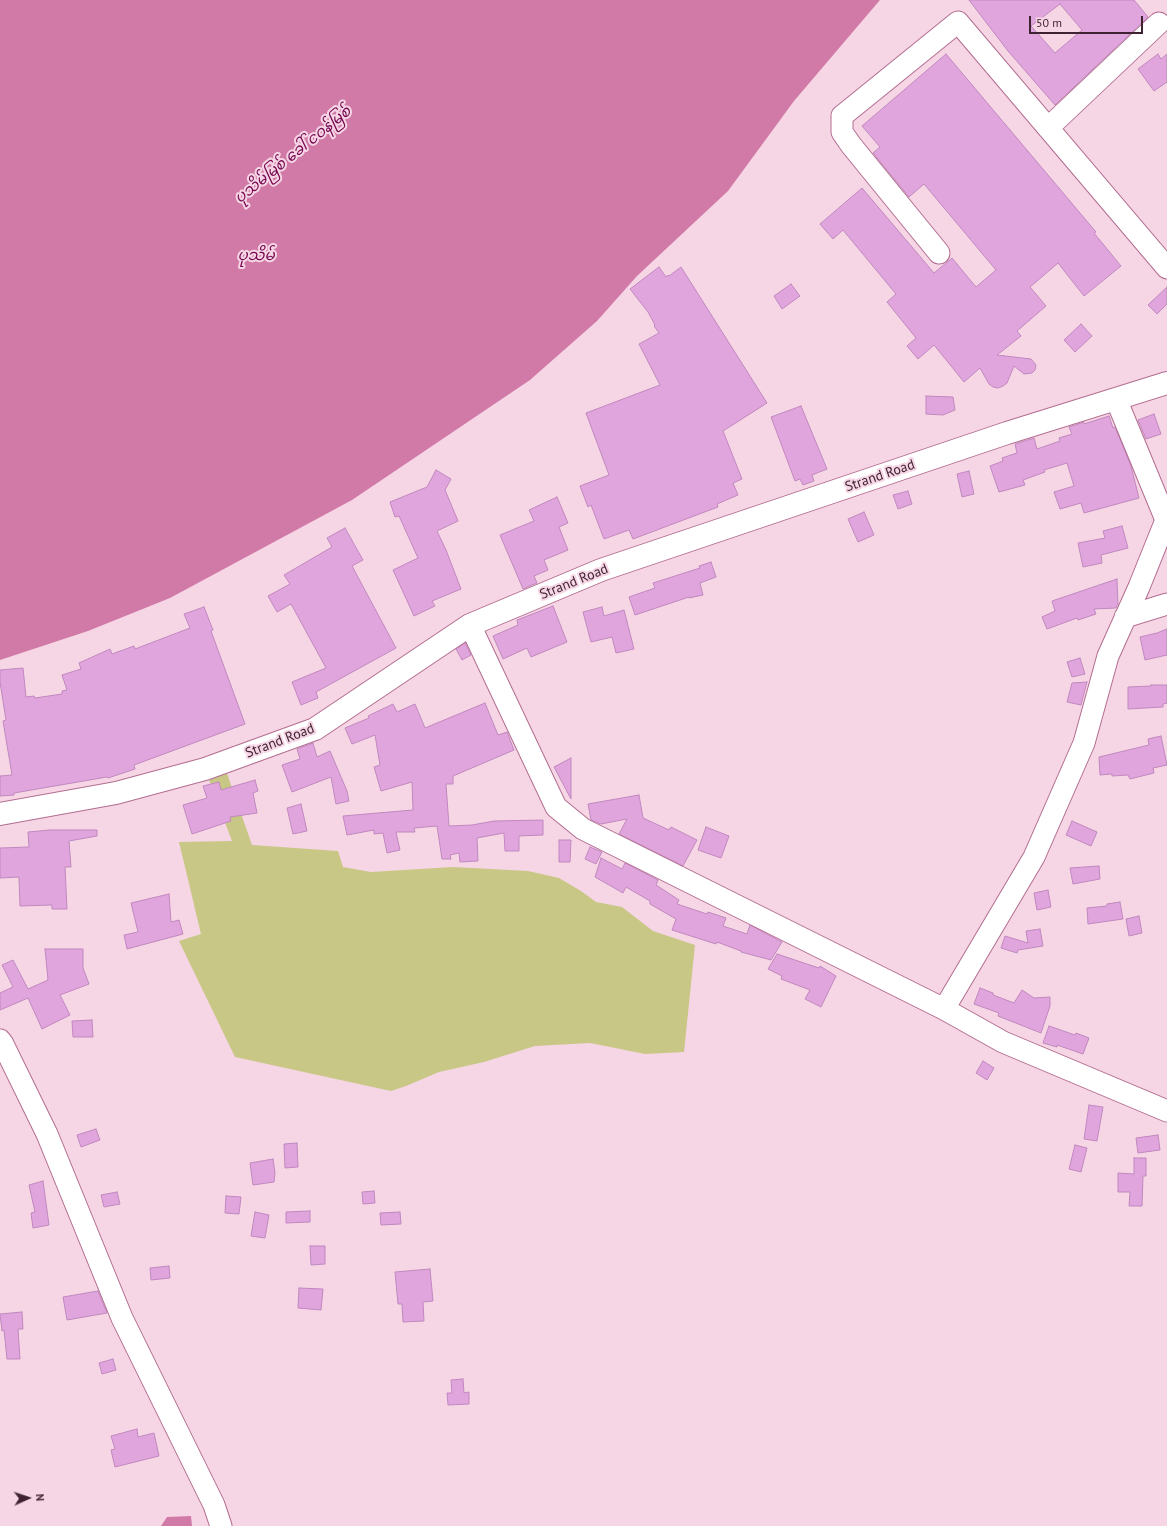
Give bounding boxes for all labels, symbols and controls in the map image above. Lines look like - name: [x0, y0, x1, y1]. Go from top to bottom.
- scale bar: [1031, 8, 1145, 34]
- text: 50 m: [1036, 15, 1062, 30]
- water label: ပုသိမ်မြစ် ခေါ် ငဝန်မြစ်: [231, 103, 355, 207]
- water label: ပုသိမ်: [237, 247, 275, 265]
- street label: Strand Road: [843, 456, 917, 496]
- street label: Strand Road: [537, 561, 611, 603]
- street label: Strand Road: [243, 720, 317, 762]
- north arrow: [8, 1478, 48, 1518]
- text: N: [33, 1493, 47, 1501]

